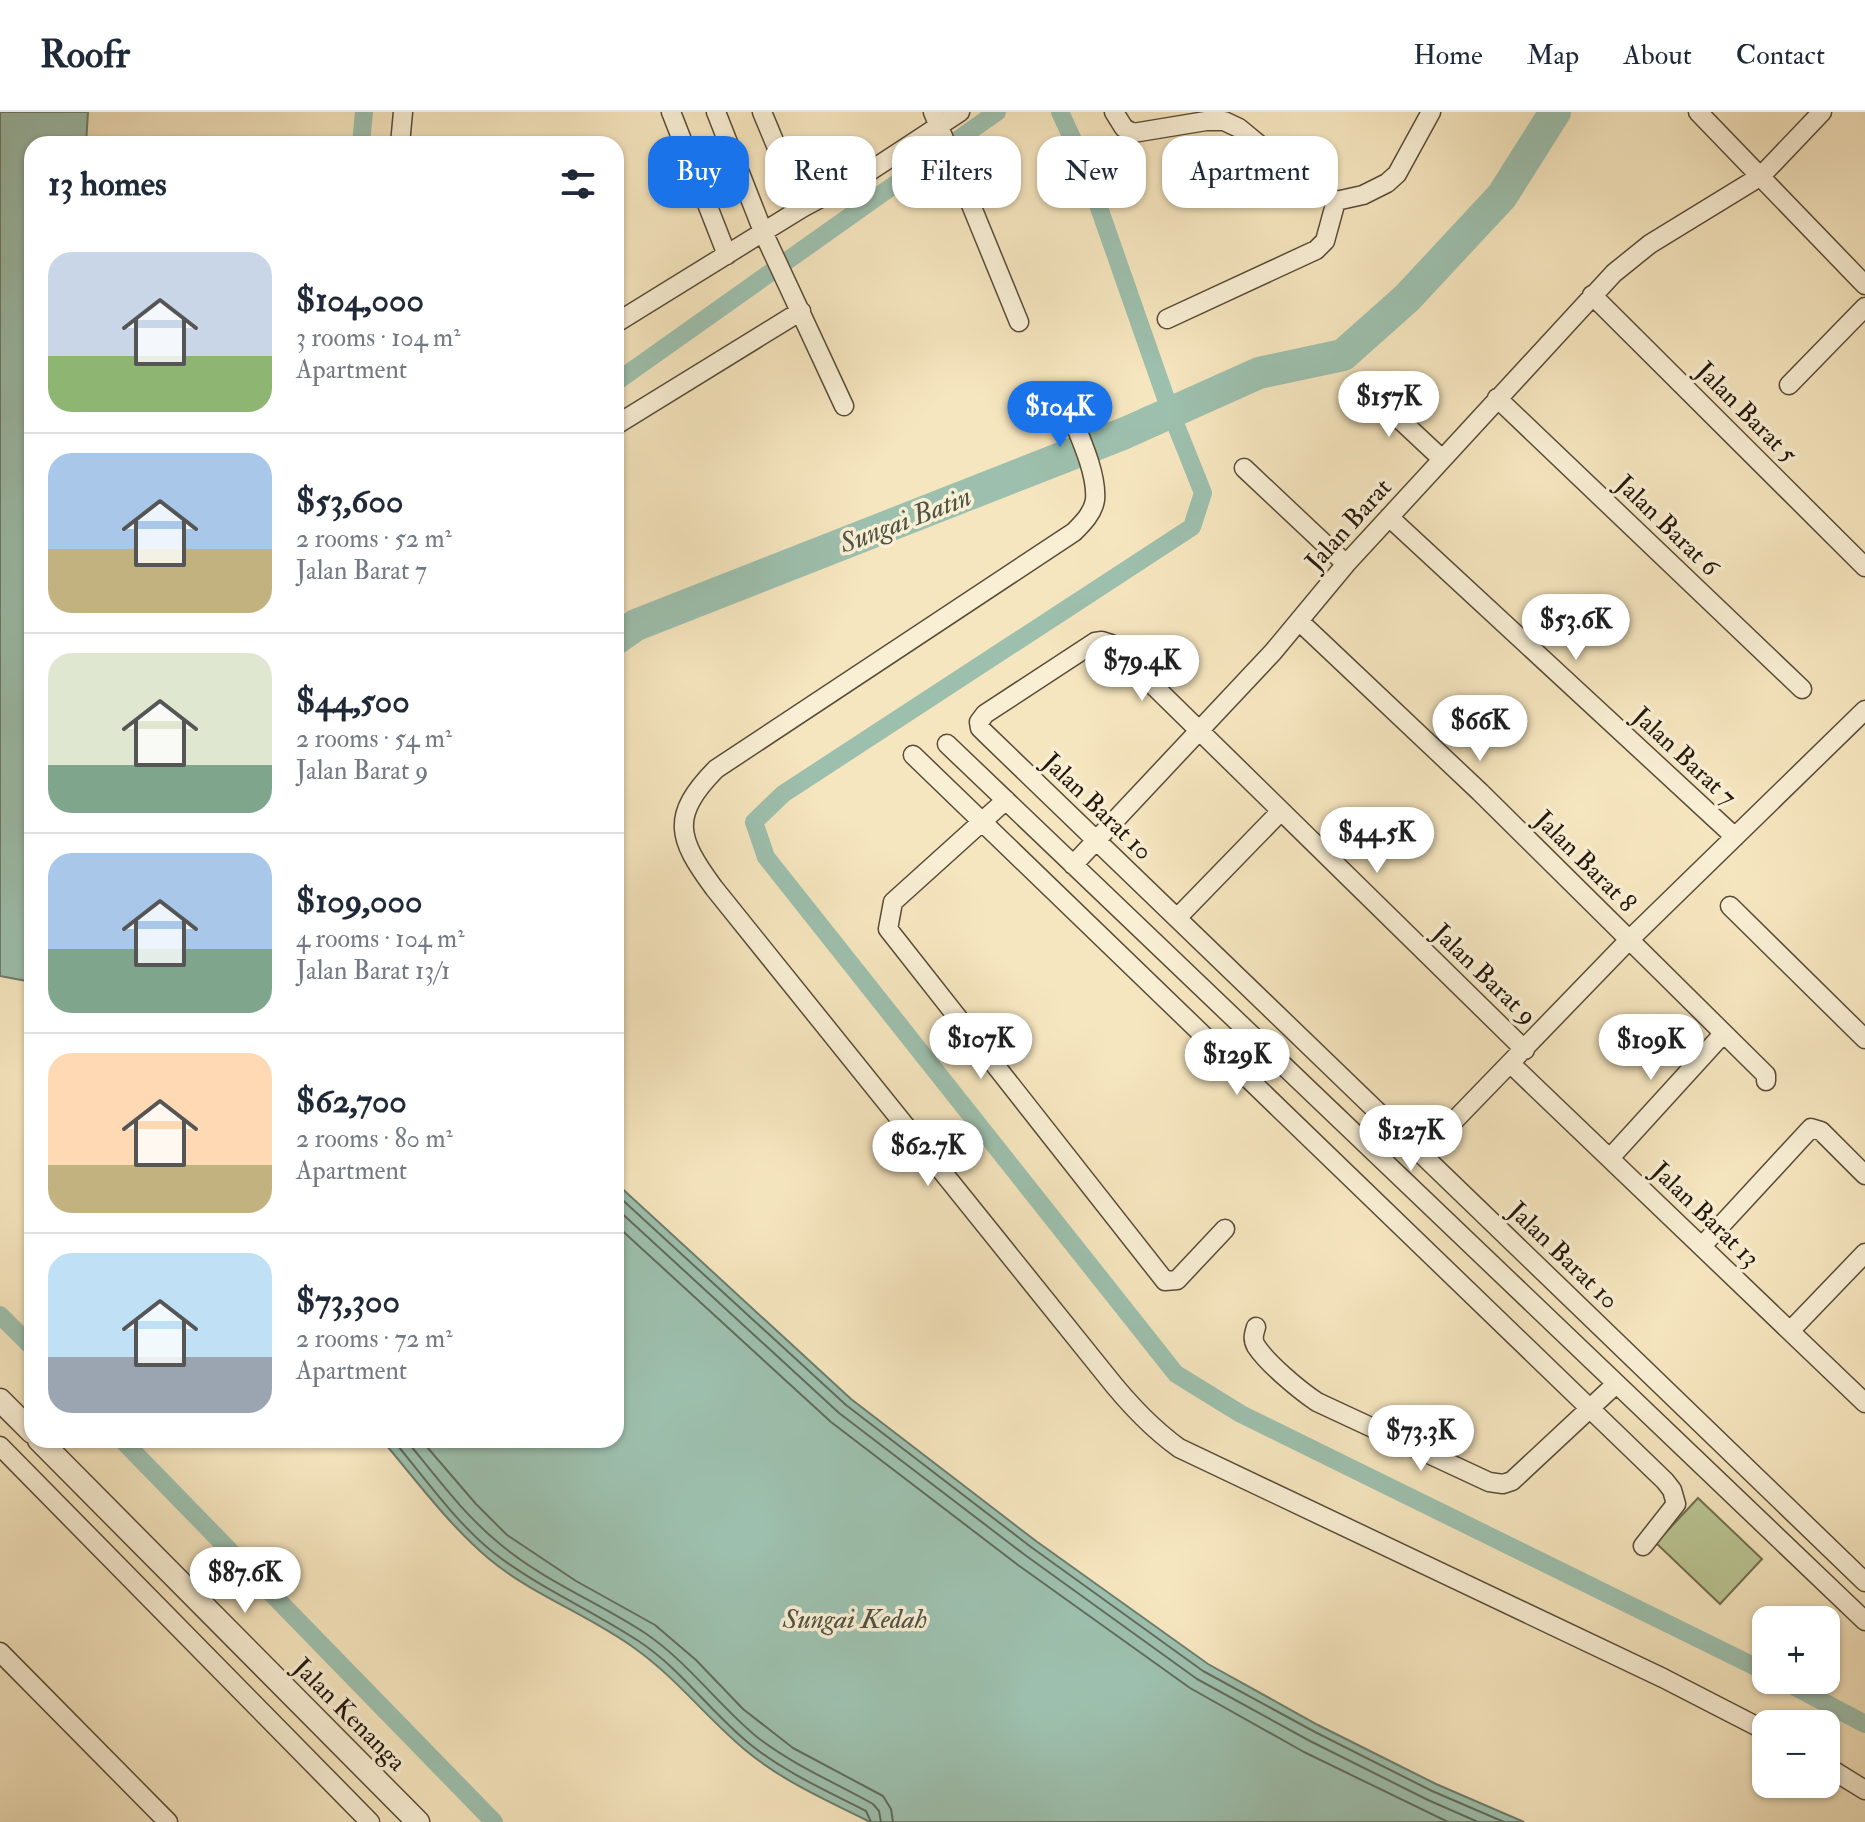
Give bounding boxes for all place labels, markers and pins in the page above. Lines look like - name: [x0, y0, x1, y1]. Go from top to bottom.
- pin: $157K: [1333, 371, 1445, 439]
- pin: $104K: [1004, 381, 1116, 449]
- pin: $53.6K: [1511, 594, 1641, 662]
- pin: $79.4K: [1077, 635, 1207, 703]
- pin: $66K: [1433, 695, 1527, 763]
- pin: $44.5K: [1312, 807, 1442, 875]
- pin: $107K: [925, 1013, 1037, 1081]
- pin: $109K: [1595, 1014, 1707, 1082]
- pin: $129K: [1181, 1029, 1293, 1097]
- pin: $127K: [1355, 1105, 1467, 1173]
- pin: $62.7K: [863, 1120, 993, 1188]
- pin: $73.3K: [1356, 1405, 1486, 1473]
- pin: $87.6K: [180, 1547, 310, 1615]

